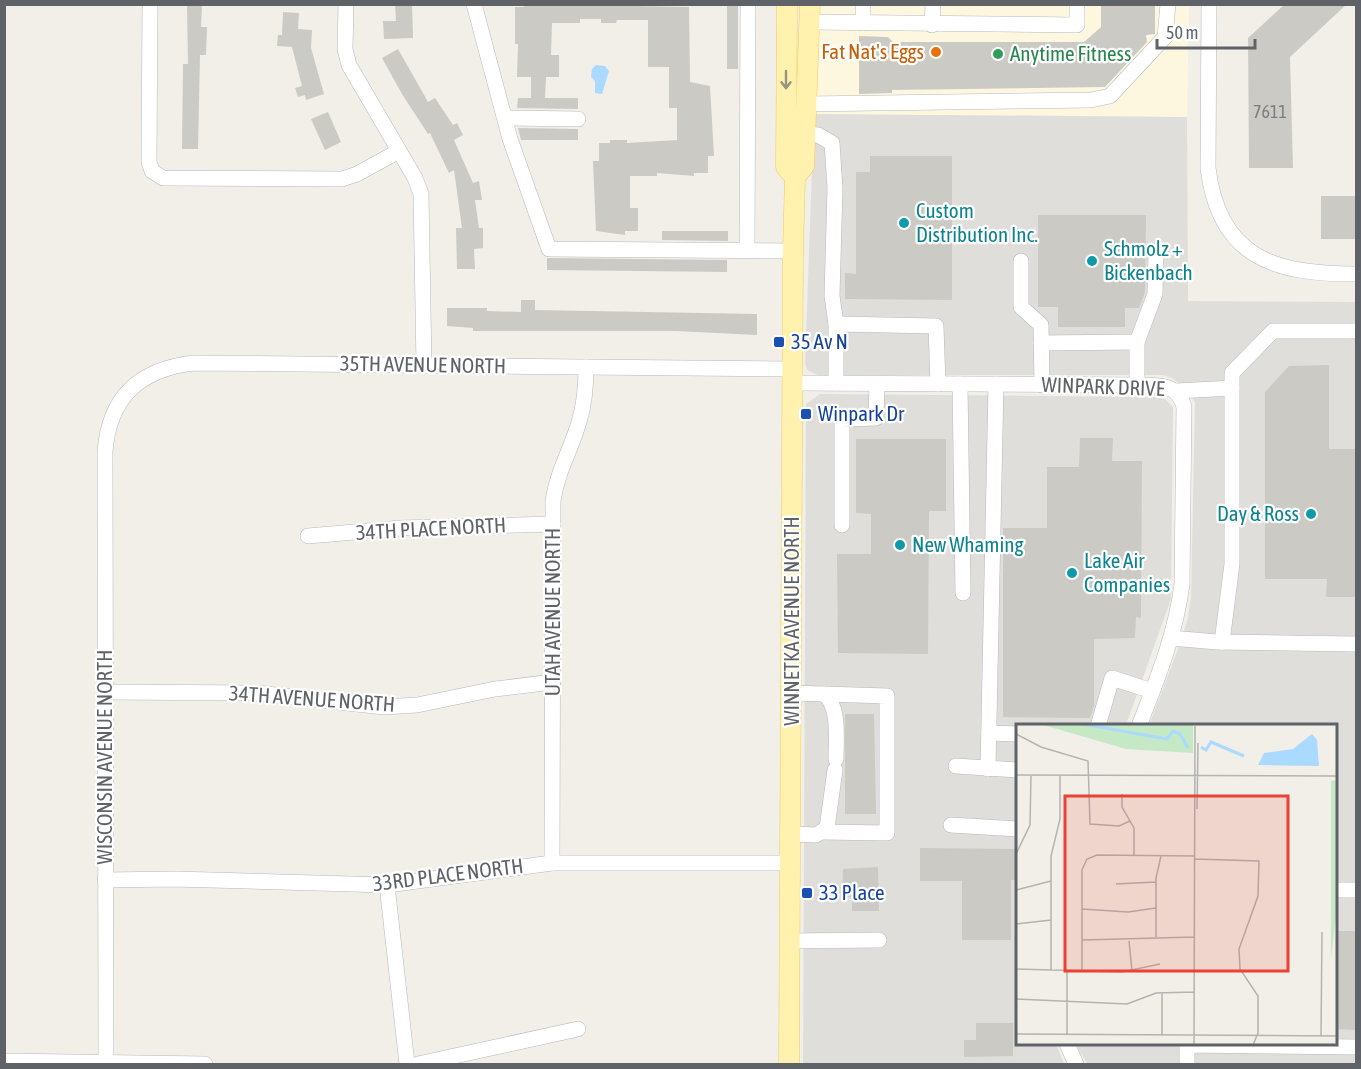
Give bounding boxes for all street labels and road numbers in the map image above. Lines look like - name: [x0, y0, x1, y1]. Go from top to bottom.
- street label: 35TH AVENUE NORTH: [340, 351, 506, 377]
- street label: WINPARK DRIVE: [1041, 372, 1165, 400]
- street label: 34TH PLACE NORTH: [355, 512, 507, 544]
- street label: WINNETKA AVENUE NORTH: [779, 516, 803, 726]
- street label: UTAH AVENUE NORTH: [540, 528, 564, 696]
- street label: WISCONSIN AVENUE NORTH: [92, 650, 116, 864]
- street label: 34TH AVENUE NORTH: [228, 680, 396, 716]
- street label: 33RD PLACE NORTH: [371, 853, 524, 895]

